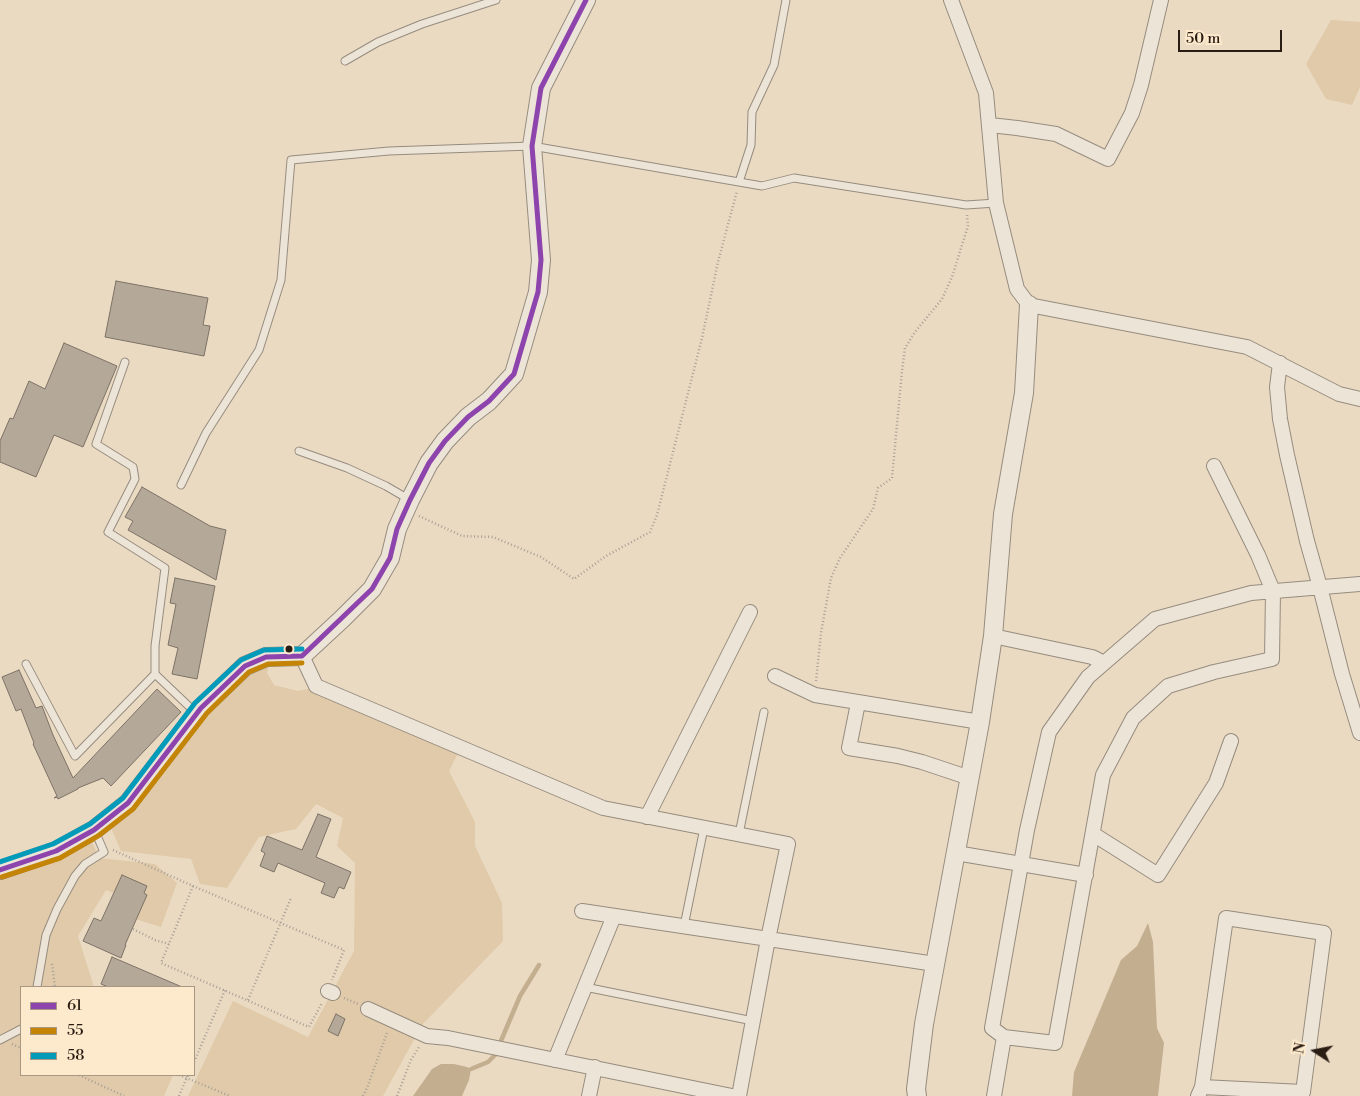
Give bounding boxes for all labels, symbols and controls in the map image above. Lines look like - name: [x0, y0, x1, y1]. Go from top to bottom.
- scale bar: [1180, 20, 1284, 52]
- text: 50 m: [1186, 29, 1220, 48]
- unlabelled marker: [284, 644, 294, 654]
- legend: [20, 986, 195, 1076]
- text: 61: [67, 996, 82, 1015]
- text: 55: [67, 1021, 84, 1040]
- north arrow: [1290, 1026, 1340, 1076]
- text: N: [1290, 1041, 1310, 1055]
- text: 58: [67, 1046, 84, 1065]

